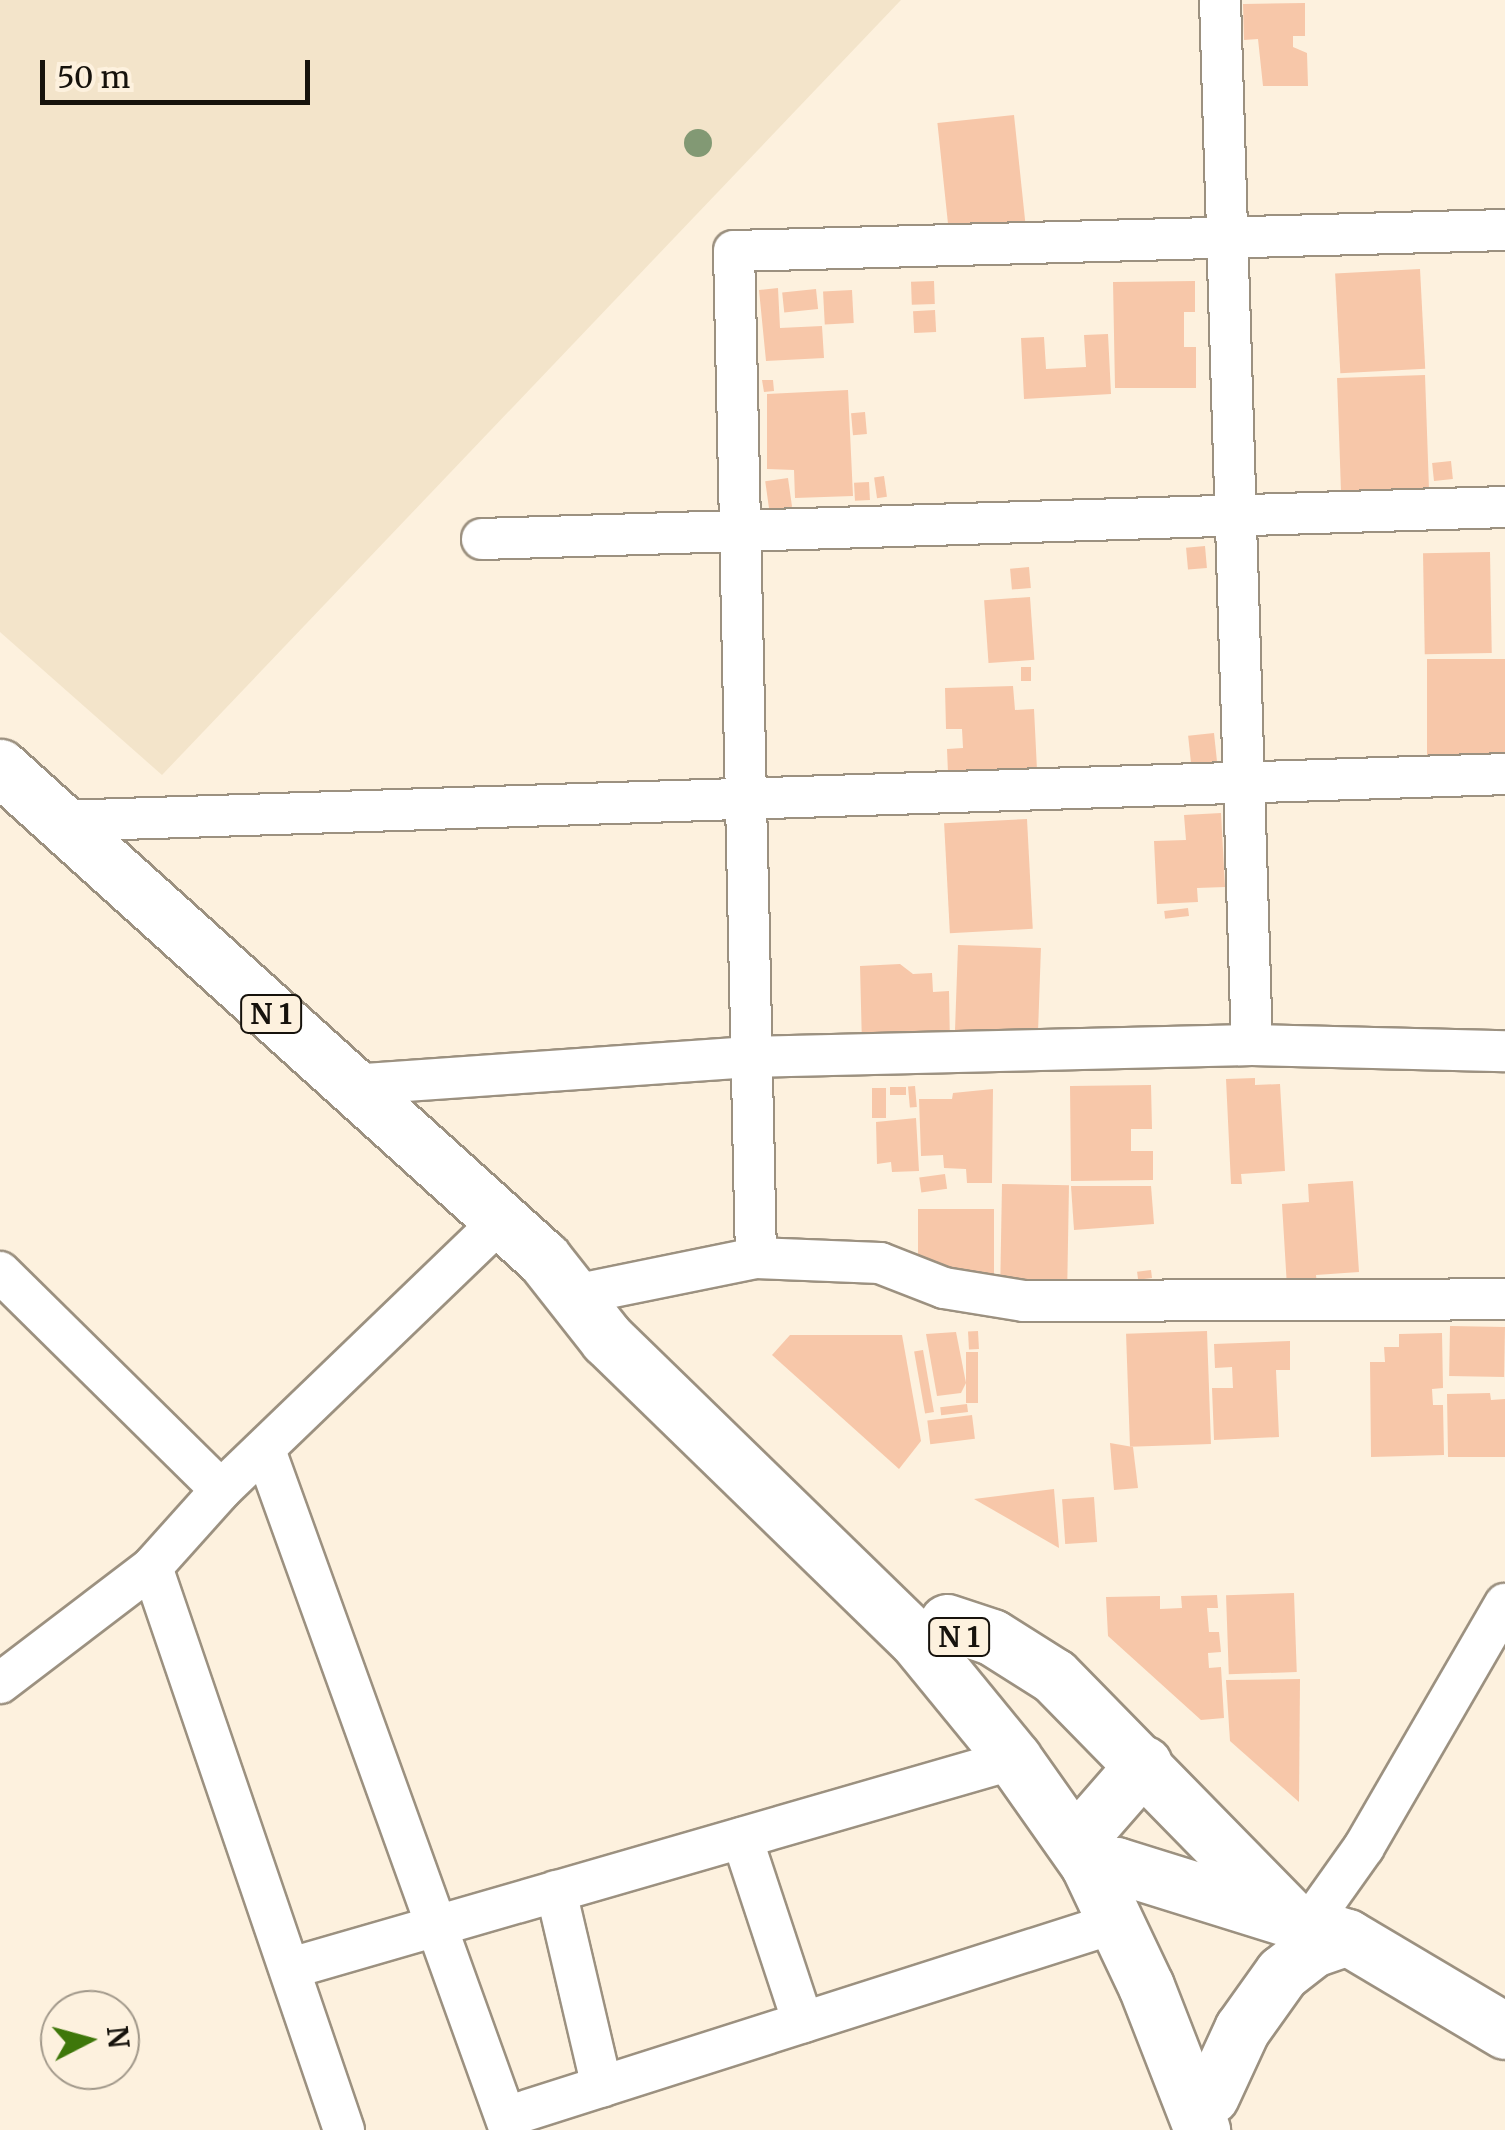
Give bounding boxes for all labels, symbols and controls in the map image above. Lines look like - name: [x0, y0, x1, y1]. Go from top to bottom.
- scale bar: [45, 40, 315, 102]
- text: 50 m: [57, 58, 130, 96]
- road number: N 1: [238, 991, 304, 1037]
- road number: N 1: [926, 1614, 992, 1660]
- north arrow: [40, 1990, 140, 2090]
- text: N: [99, 2024, 137, 2050]

